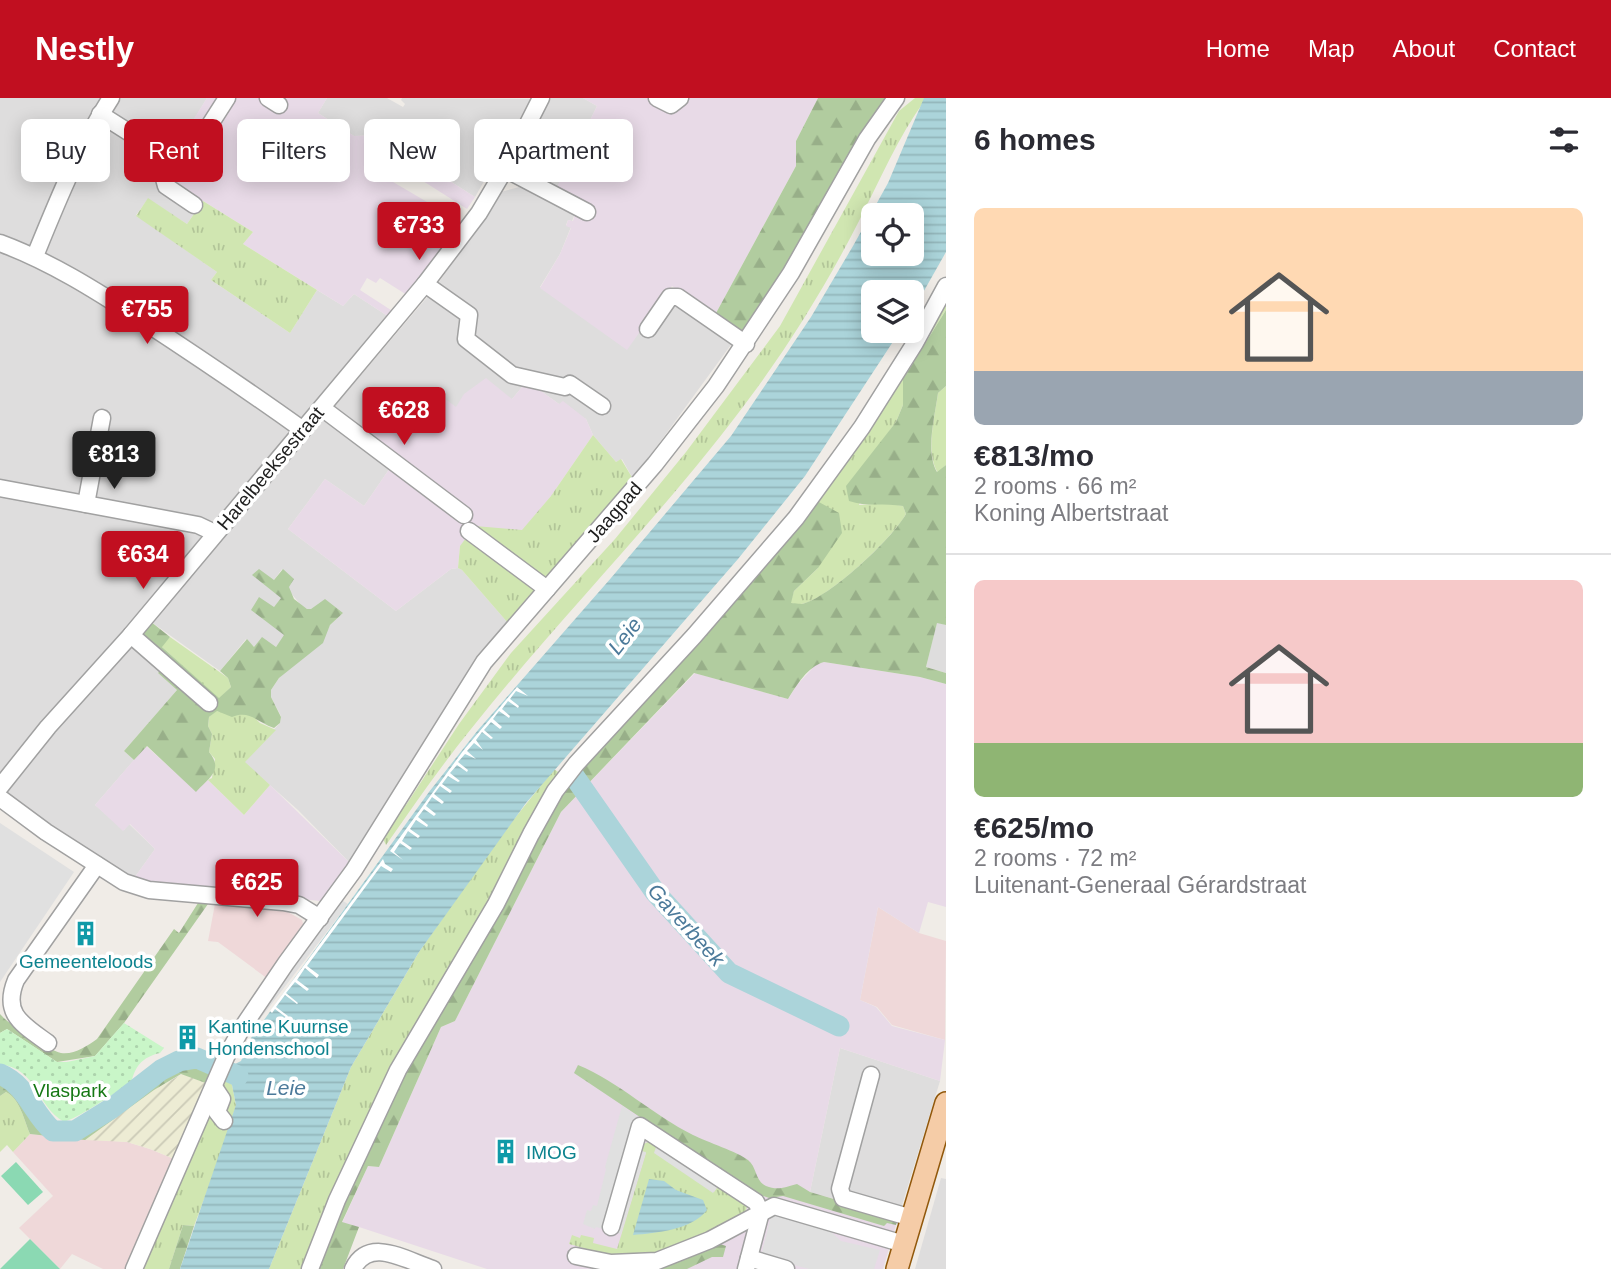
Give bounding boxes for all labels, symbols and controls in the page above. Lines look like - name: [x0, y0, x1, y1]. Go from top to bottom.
- text: Nestly: [35, 30, 134, 67]
- text: Home: [1206, 35, 1270, 62]
- text: Map: [1308, 35, 1355, 62]
- text: About: [1393, 35, 1455, 62]
- text: Contact: [1493, 35, 1576, 62]
- chip: Buy: [21, 119, 110, 182]
- chip: Rent: [124, 119, 223, 182]
- chip: Filters: [237, 119, 350, 182]
- chip: New: [364, 119, 460, 182]
- chip: Apartment: [474, 119, 633, 182]
- icon: filters: [1545, 121, 1583, 159]
- text: 6 homes: [974, 123, 1096, 156]
- pin: €733: [378, 202, 460, 262]
- map controls: [861, 203, 924, 343]
- button: locate: [861, 203, 924, 266]
- text: €733: [393, 212, 445, 238]
- icon: home: [1216, 254, 1342, 380]
- button: layers: [861, 280, 924, 343]
- pin: €755: [106, 286, 188, 346]
- text: €755: [121, 296, 173, 322]
- pin: €628: [363, 388, 445, 447]
- text: €628: [378, 397, 430, 423]
- street label: Harelbeeksestraat: [213, 402, 328, 534]
- pin: €813: [73, 432, 155, 491]
- text: €813/mo: [974, 439, 1094, 472]
- text: €813: [88, 441, 140, 467]
- text: 2 rooms · 66 m²: [974, 473, 1136, 499]
- street label: Jaagpad: [583, 478, 646, 547]
- text: Koning Albertstraat: [974, 500, 1168, 526]
- pin: €634: [102, 532, 184, 591]
- text: €634: [117, 541, 169, 567]
- water label: Leie: [603, 613, 646, 658]
- icon: home: [1216, 626, 1342, 752]
- text: €625/mo: [974, 811, 1094, 844]
- text: 2 rooms · 72 m²: [974, 845, 1136, 871]
- pin: €625: [216, 860, 298, 919]
- text: €625: [231, 869, 283, 895]
- text: Luitenant-Generaal Gérardstraat: [974, 872, 1306, 898]
- water label: Gaverbeek: [643, 879, 730, 972]
- building icon: Gemeenteloods: [72, 919, 100, 947]
- place label: Gemeenteloods: [19, 951, 153, 972]
- place label: Kantine Kuurnse Hondenschool: [208, 1016, 349, 1059]
- building icon: Kantine Kuurnse Hondenschool: [174, 1023, 202, 1051]
- water label: Leie: [266, 1076, 306, 1099]
- park label: Vlaspark: [33, 1080, 107, 1101]
- building icon: IMOG: [492, 1138, 520, 1166]
- place label: IMOG: [526, 1142, 577, 1163]

